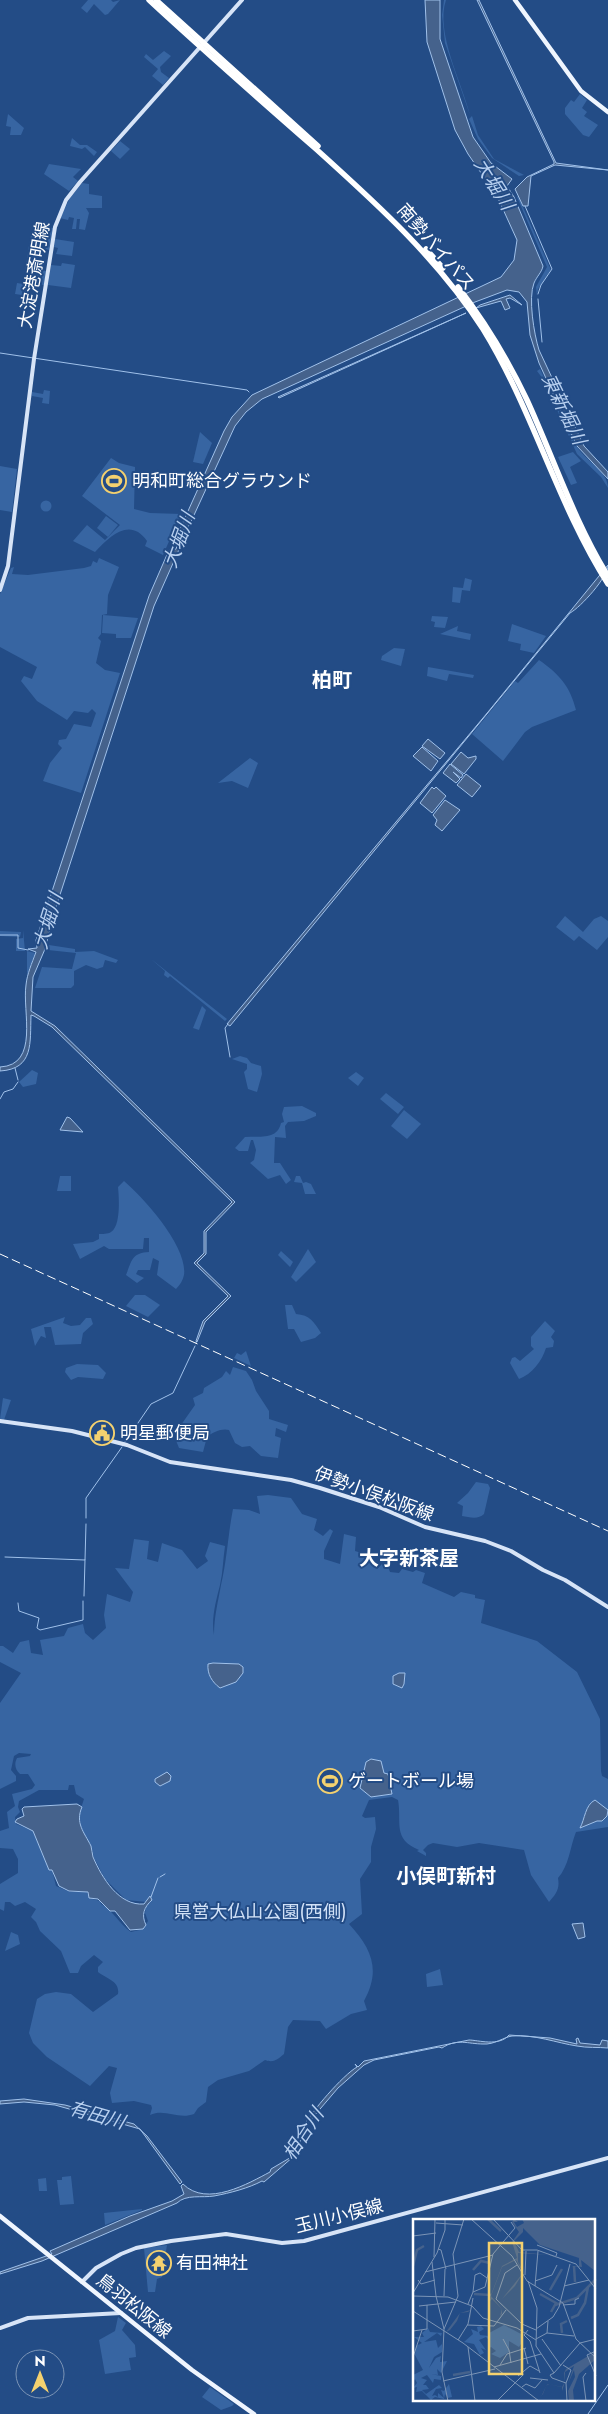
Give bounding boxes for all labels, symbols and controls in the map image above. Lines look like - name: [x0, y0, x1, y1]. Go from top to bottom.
- water label: 大堀川: [467, 153, 522, 217]
- street label: 南勢バイパス: [391, 198, 481, 296]
- street label: 大淀港斎明線: [12, 220, 56, 330]
- water label: 東新堀川: [535, 369, 594, 451]
- sports icon: 明和町総合グラウンド: [101, 468, 127, 494]
- place label: 明和町総合グラウンド: [132, 468, 312, 494]
- water label: 大堀川: [157, 507, 202, 571]
- district label: 柏町: [312, 666, 352, 695]
- water label: 大堀川: [27, 888, 70, 952]
- public building icon: 明星郵便局: [89, 1420, 115, 1446]
- place label: 明星郵便局: [120, 1420, 210, 1446]
- street label: 伊勢小俣松阪線: [310, 1460, 438, 1528]
- district label: 大字新茶屋: [359, 1544, 459, 1573]
- sports icon: ゲートボール場: [317, 1768, 343, 1794]
- place label: ゲートボール場: [348, 1768, 474, 1794]
- district label: 小俣町新村: [396, 1862, 496, 1891]
- park label: 県営大仏山公園(西側): [173, 1899, 347, 1925]
- water label: 有田川: [66, 2094, 130, 2136]
- water label: 相合川: [276, 2101, 331, 2165]
- street label: 玉川小俣線: [292, 2192, 386, 2240]
- inset map: [413, 2219, 596, 2402]
- temple icon: 有田神社: [146, 2250, 172, 2276]
- place label: 有田神社: [176, 2250, 248, 2276]
- street label: 鳥羽松阪線: [91, 2268, 177, 2344]
- north arrow: [15, 2349, 65, 2399]
- text: N: [34, 2351, 46, 2371]

